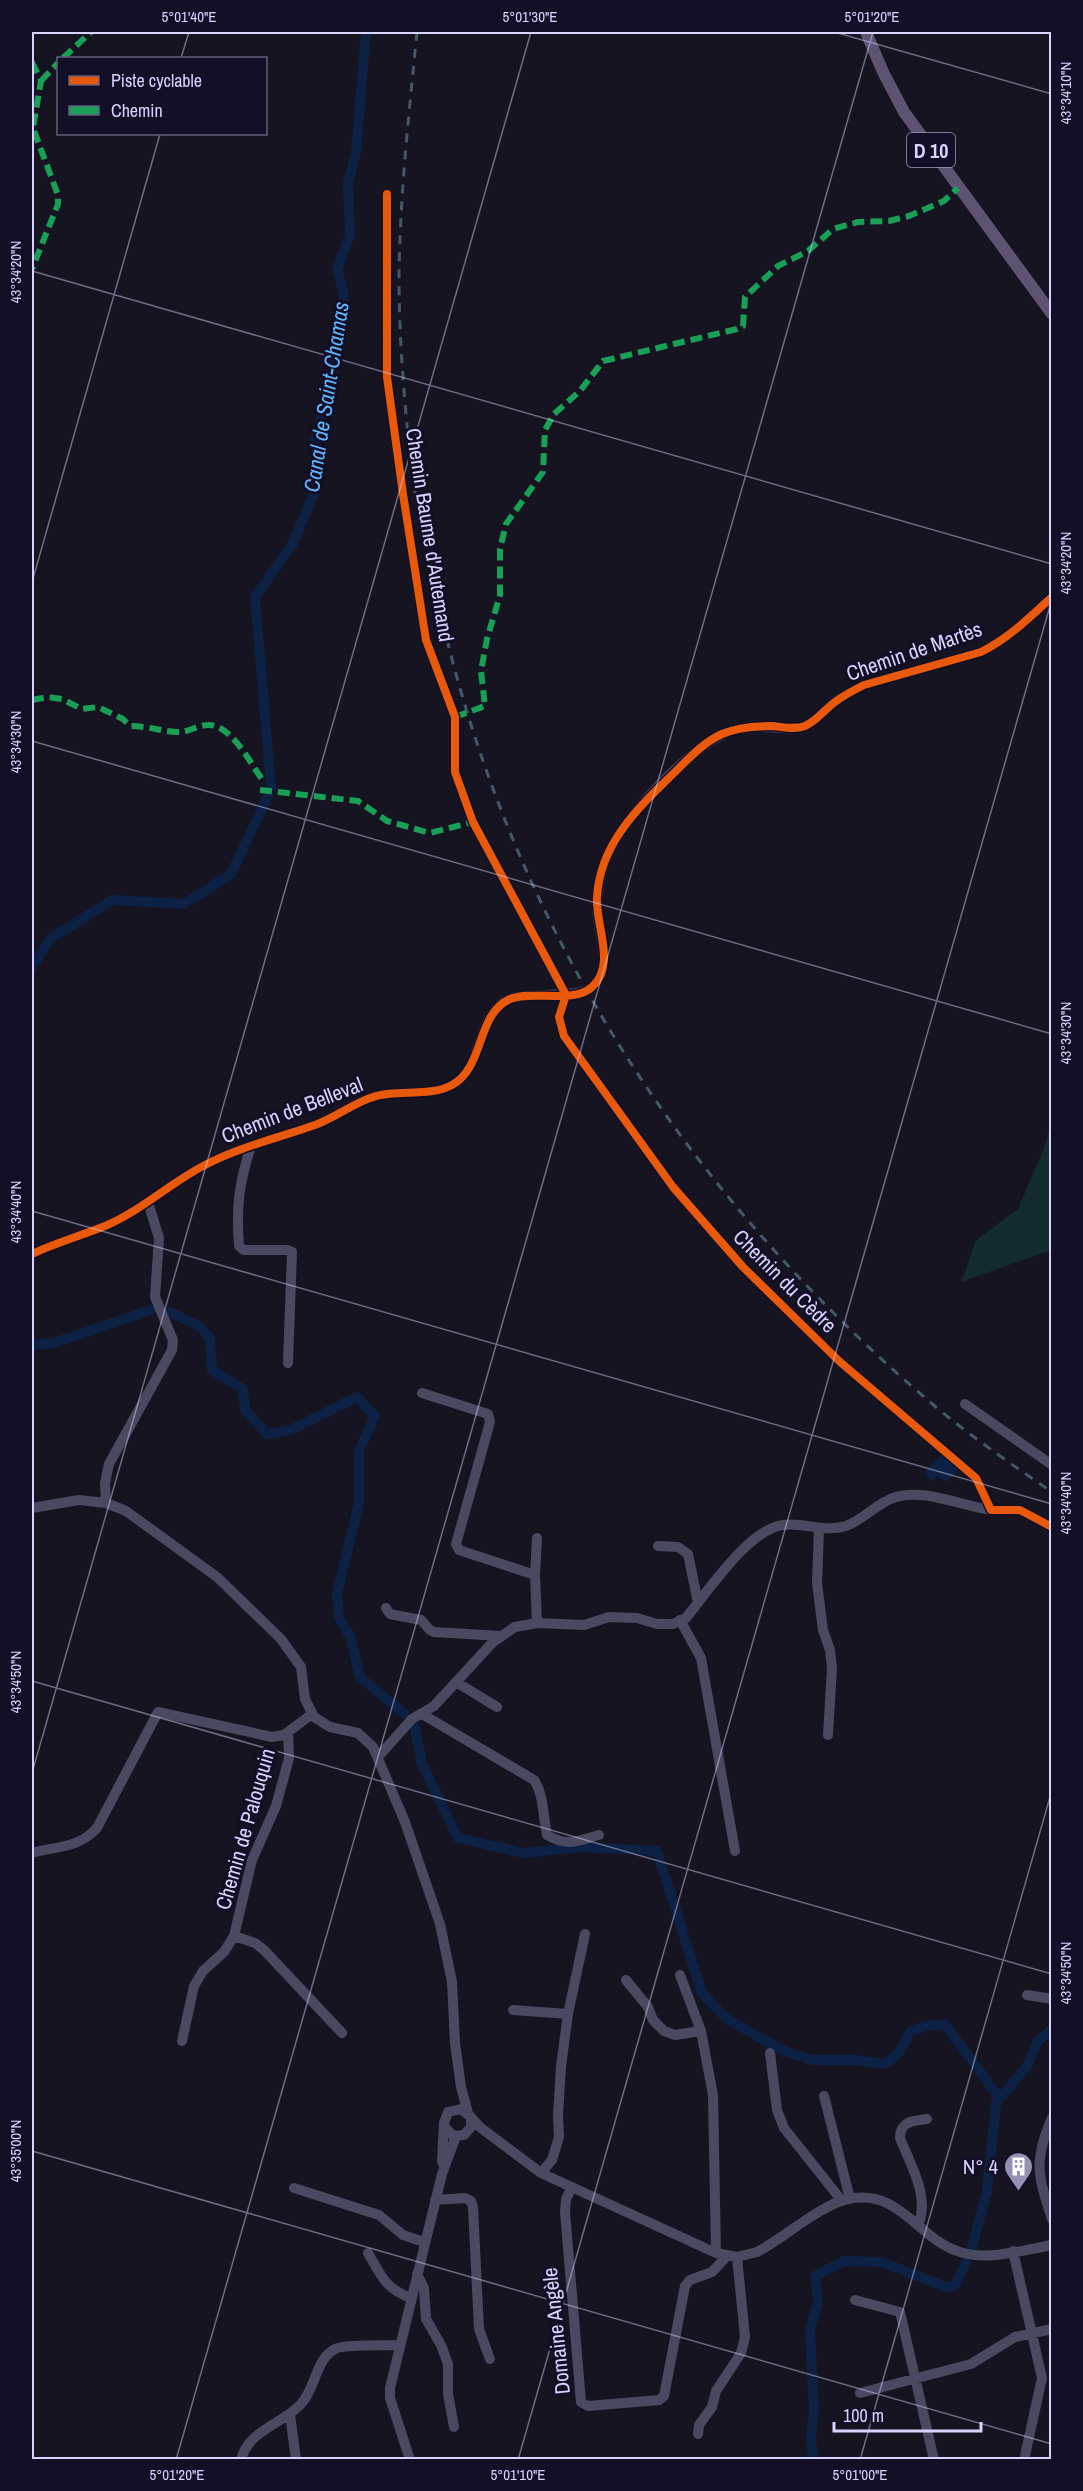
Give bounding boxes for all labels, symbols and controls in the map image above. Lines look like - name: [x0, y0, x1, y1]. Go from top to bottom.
- text: 5°01'40"E: [161, 6, 217, 27]
- text: 5°01'30"E: [502, 6, 558, 27]
- text: 5°01'20"E: [844, 6, 900, 27]
- legend: [57, 57, 267, 135]
- text: 43°34'10"N: [1055, 62, 1076, 124]
- text: Piste cyclable: [111, 68, 202, 93]
- text: Chemin: [111, 98, 163, 123]
- road number: D 10: [907, 133, 955, 167]
- text: 43°34'20"N: [5, 241, 26, 303]
- water label: Canal de Saint-Chamas: [296, 300, 356, 494]
- street label: Chemin Baume d'Autemand: [399, 426, 461, 644]
- text: 43°34'20"N: [1055, 532, 1076, 594]
- street label: Chemin de Martès: [842, 614, 986, 688]
- text: 43°34'30"N: [5, 711, 26, 773]
- text: 43°34'30"N: [1055, 1002, 1076, 1064]
- street label: Chemin de Belleval: [217, 1070, 367, 1150]
- text: 43°34'40"N: [5, 1181, 26, 1243]
- street label: Chemin du Cèdre: [727, 1223, 843, 1339]
- text: 43°34'40"N: [1055, 1472, 1076, 1534]
- text: 43°34'50"N: [5, 1651, 26, 1713]
- street label: Chemin de Palouquin: [208, 1745, 282, 1913]
- text: 43°34'50"N: [1055, 1942, 1076, 2004]
- text: 43°35'00"N: [5, 2120, 26, 2182]
- building icon: N° 4: [1003, 2150, 1035, 2192]
- place label: N° 4: [963, 2152, 998, 2181]
- street label: Domaine Angèle: [535, 2266, 577, 2396]
- scale bar: [834, 2395, 981, 2433]
- text: 100 m: [843, 2403, 884, 2428]
- text: 5°01'20"E: [149, 2464, 205, 2485]
- text: 5°01'10"E: [490, 2464, 546, 2485]
- text: 5°01'00"E: [832, 2464, 888, 2485]

